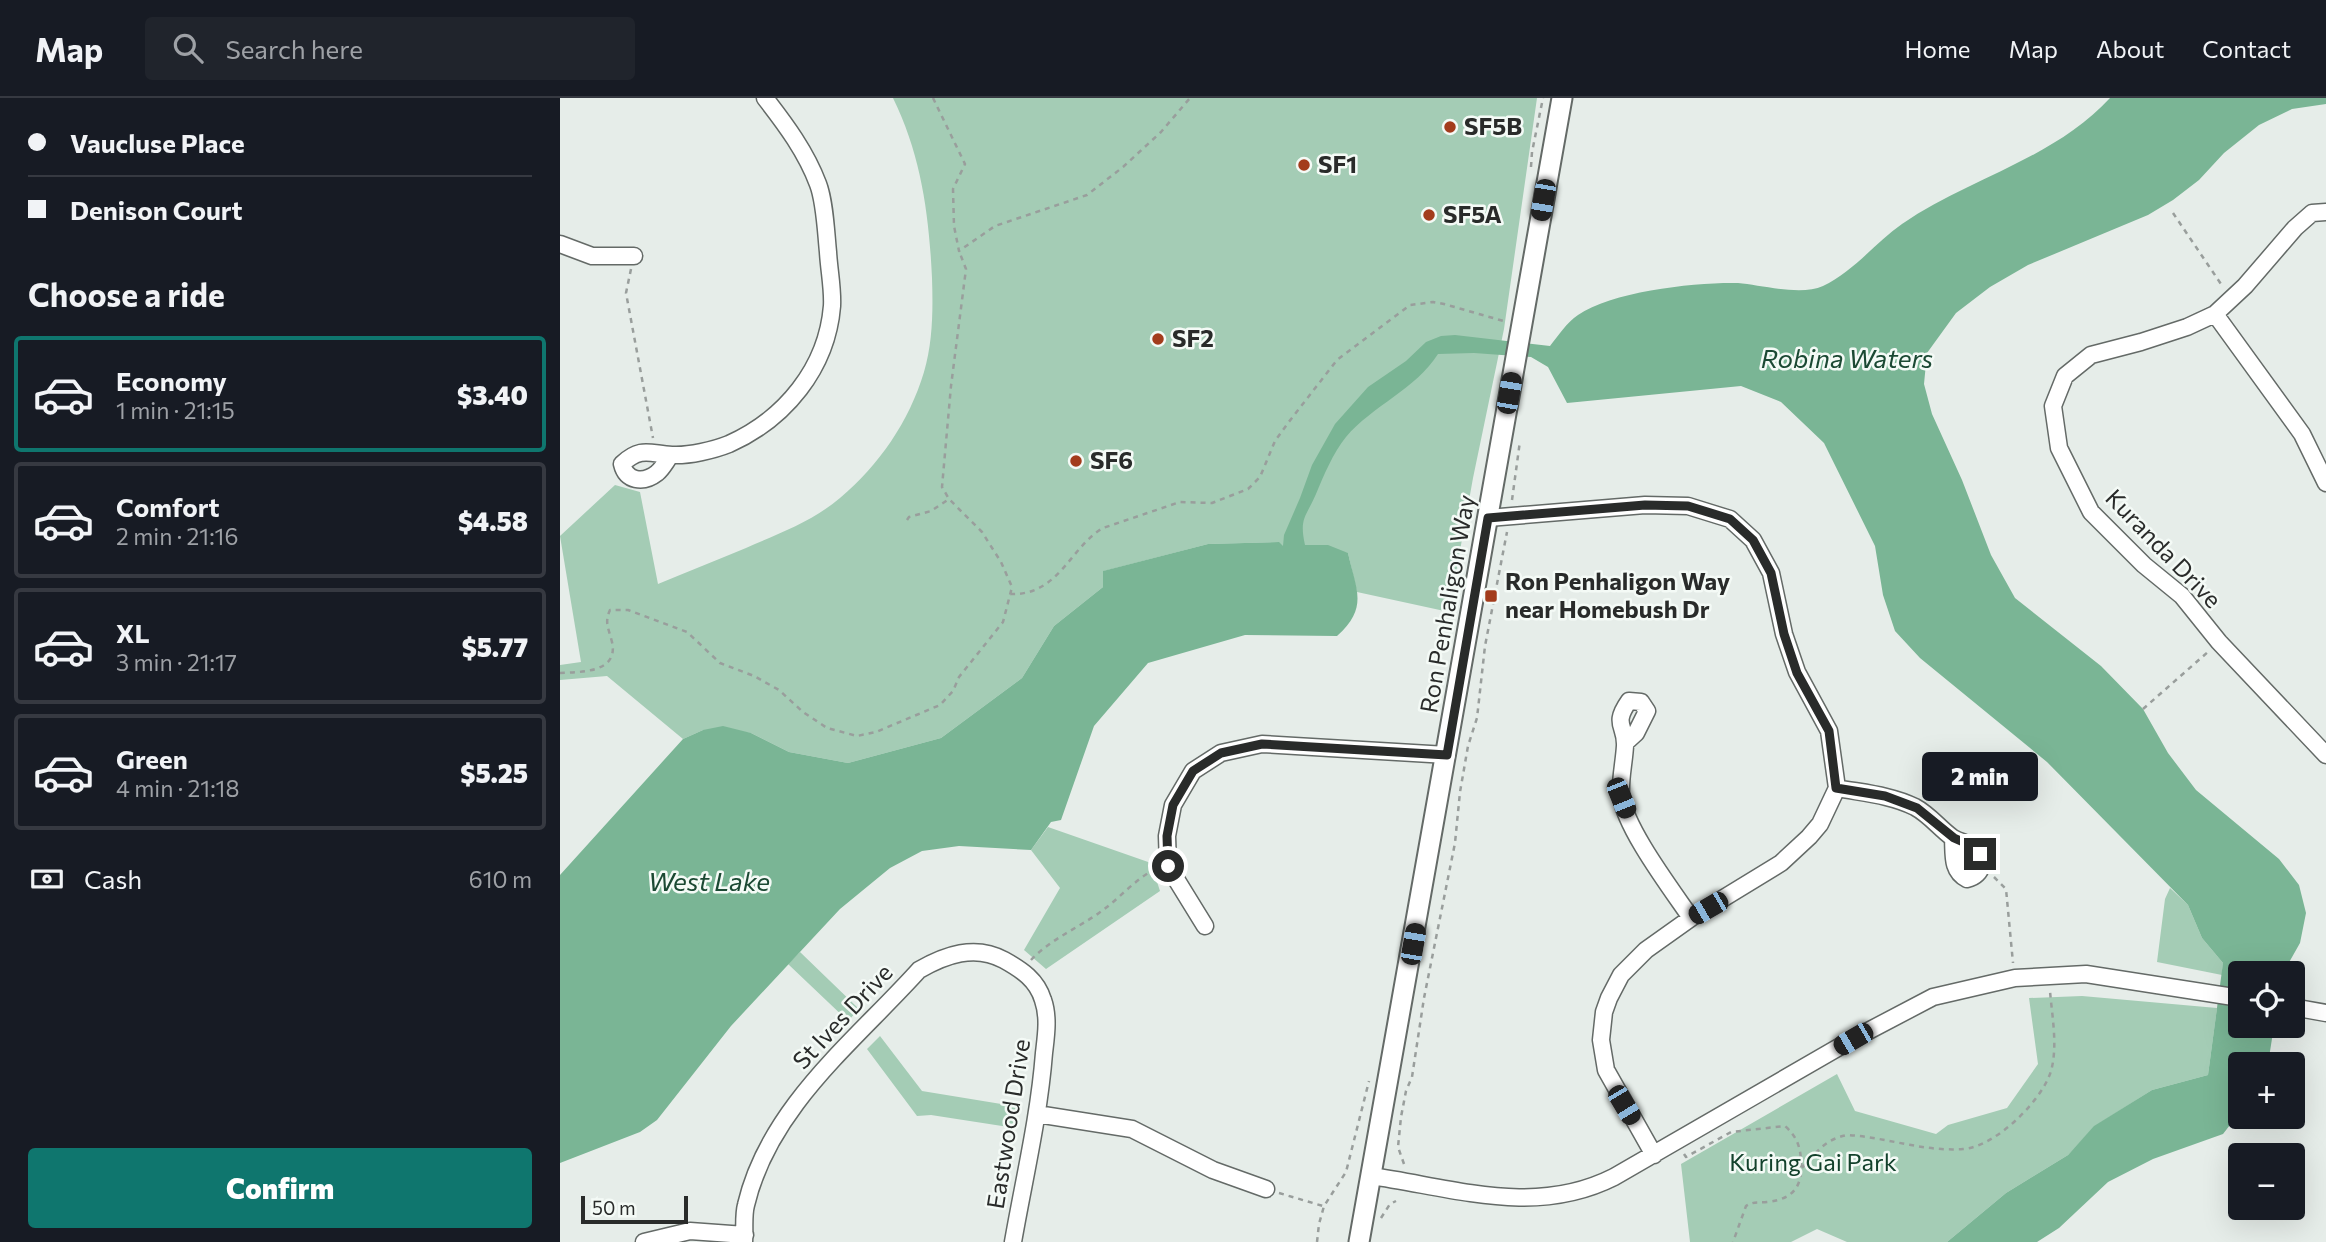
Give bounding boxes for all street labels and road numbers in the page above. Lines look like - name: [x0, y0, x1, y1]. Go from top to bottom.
- street label: Kuranda Drive: [2100, 483, 2228, 613]
- street label: Ron Penhaligon Way: [1413, 492, 1480, 715]
- street label: St Ives Drive: [786, 957, 898, 1075]
- street label: Eastwood Drive: [980, 1037, 1035, 1211]

